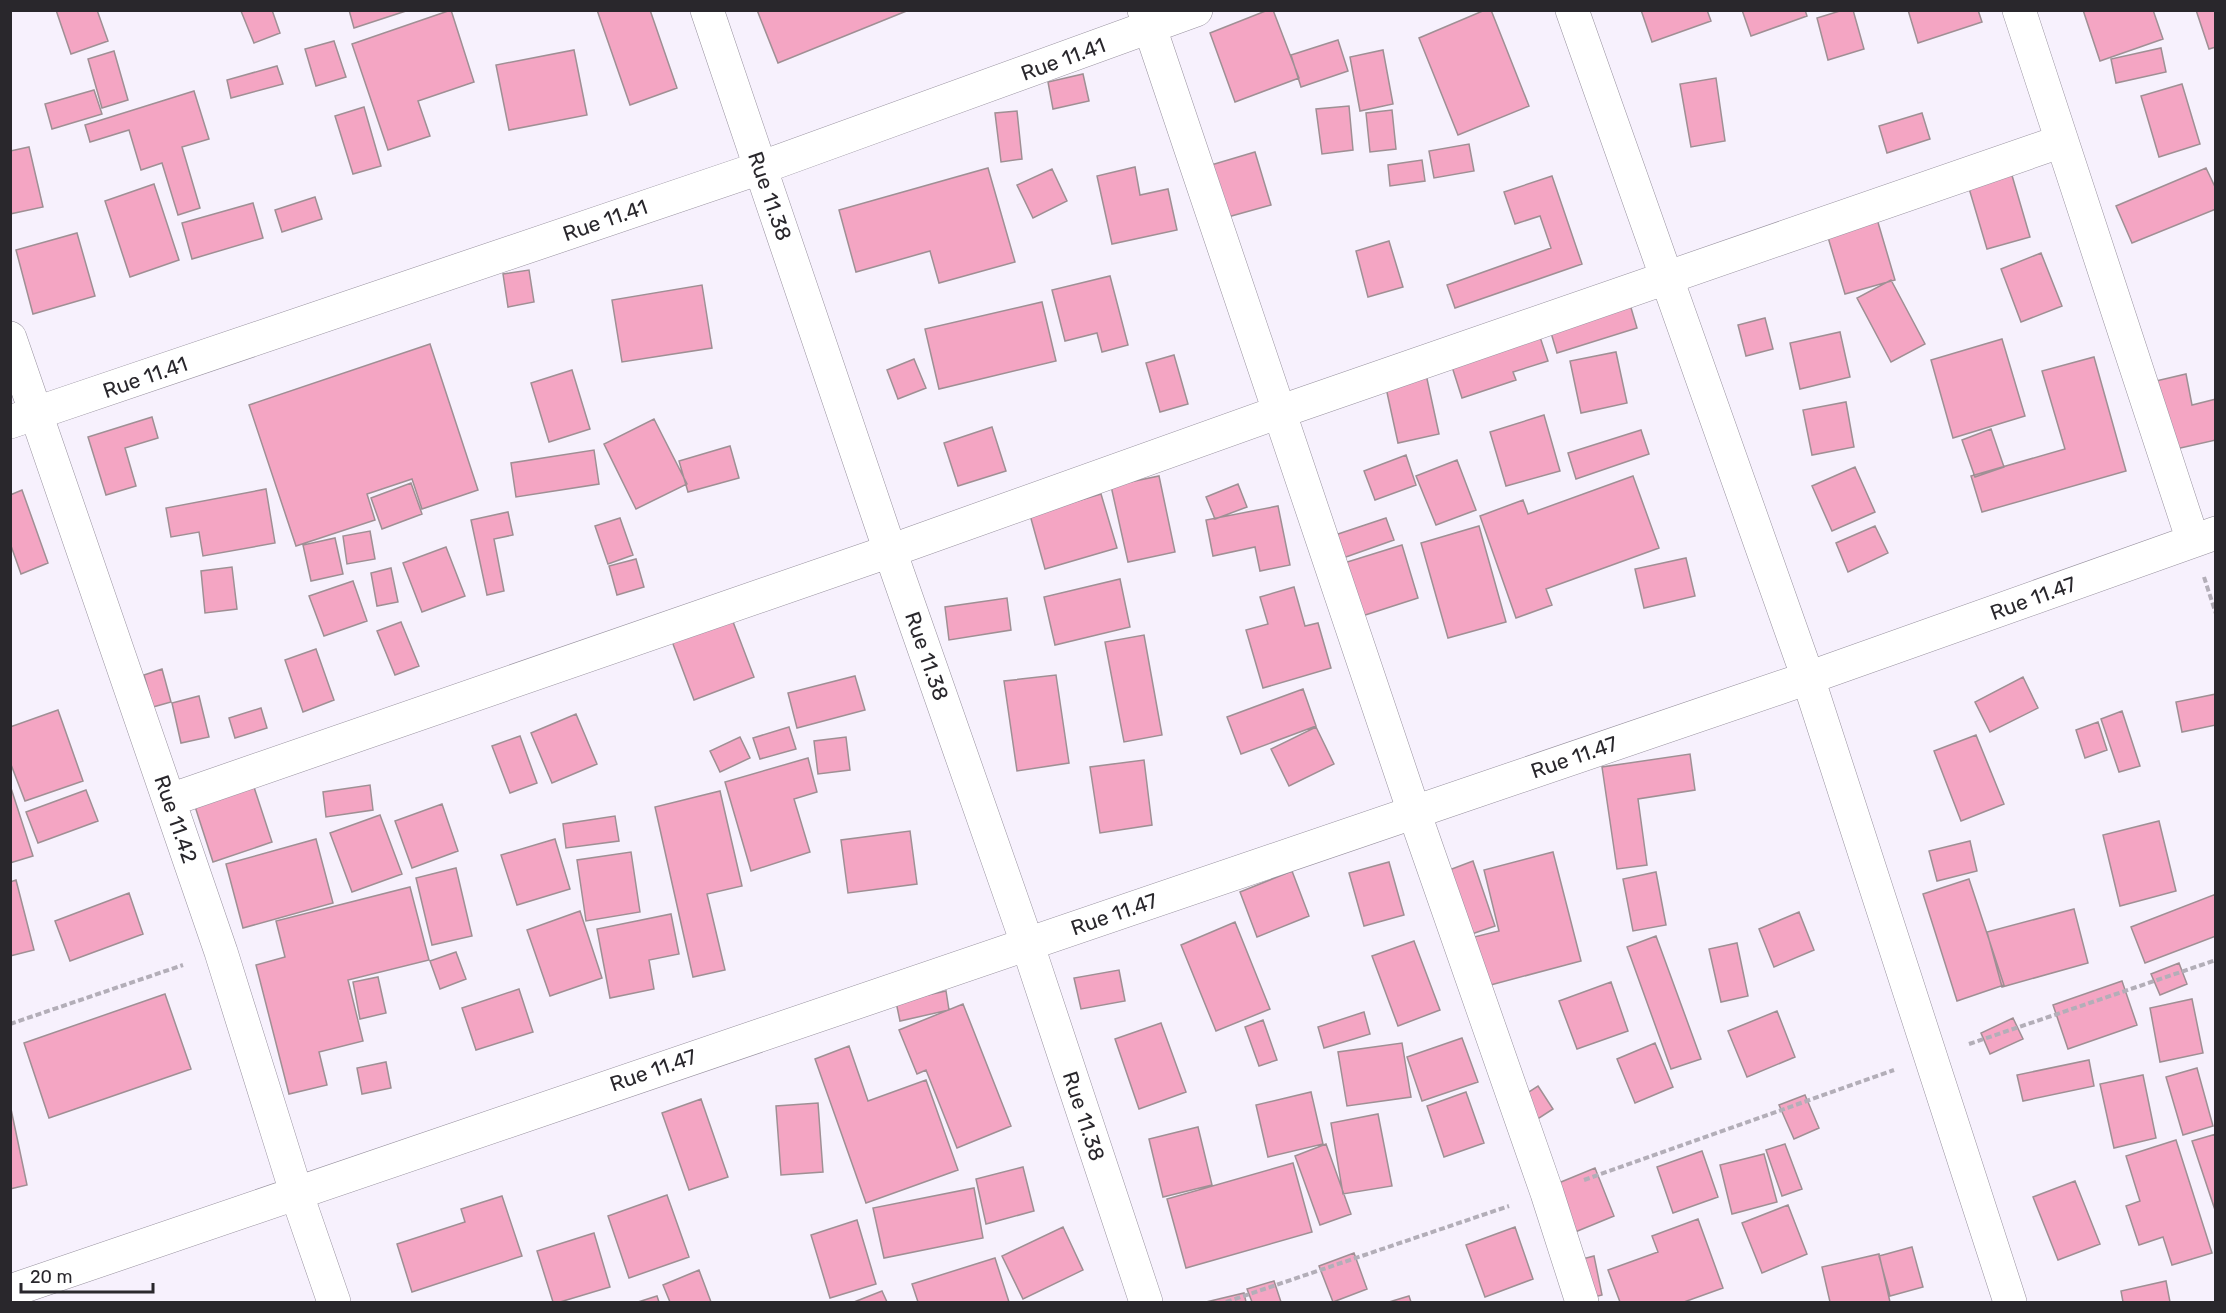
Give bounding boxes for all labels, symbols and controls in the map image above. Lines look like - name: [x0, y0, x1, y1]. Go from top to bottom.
- street label: Rue 11.41: [1017, 32, 1109, 86]
- street label: Rue 11.38: [743, 148, 797, 244]
- street label: Rue 11.41: [559, 194, 651, 246]
- street label: Rue 11.41: [99, 351, 191, 403]
- street label: Rue 11.47: [1987, 571, 2080, 625]
- street label: Rue 11.38: [900, 608, 954, 704]
- street label: Rue 11.47: [1528, 731, 1621, 783]
- street label: Rue 11.42: [149, 772, 203, 866]
- street label: Rue 11.47: [1068, 888, 1161, 940]
- street label: Rue 11.47: [607, 1044, 700, 1096]
- street label: Rue 11.38: [1058, 1068, 1110, 1164]
- scale bar: [21, 1256, 153, 1294]
- text: 20 m: [30, 1266, 72, 1288]

